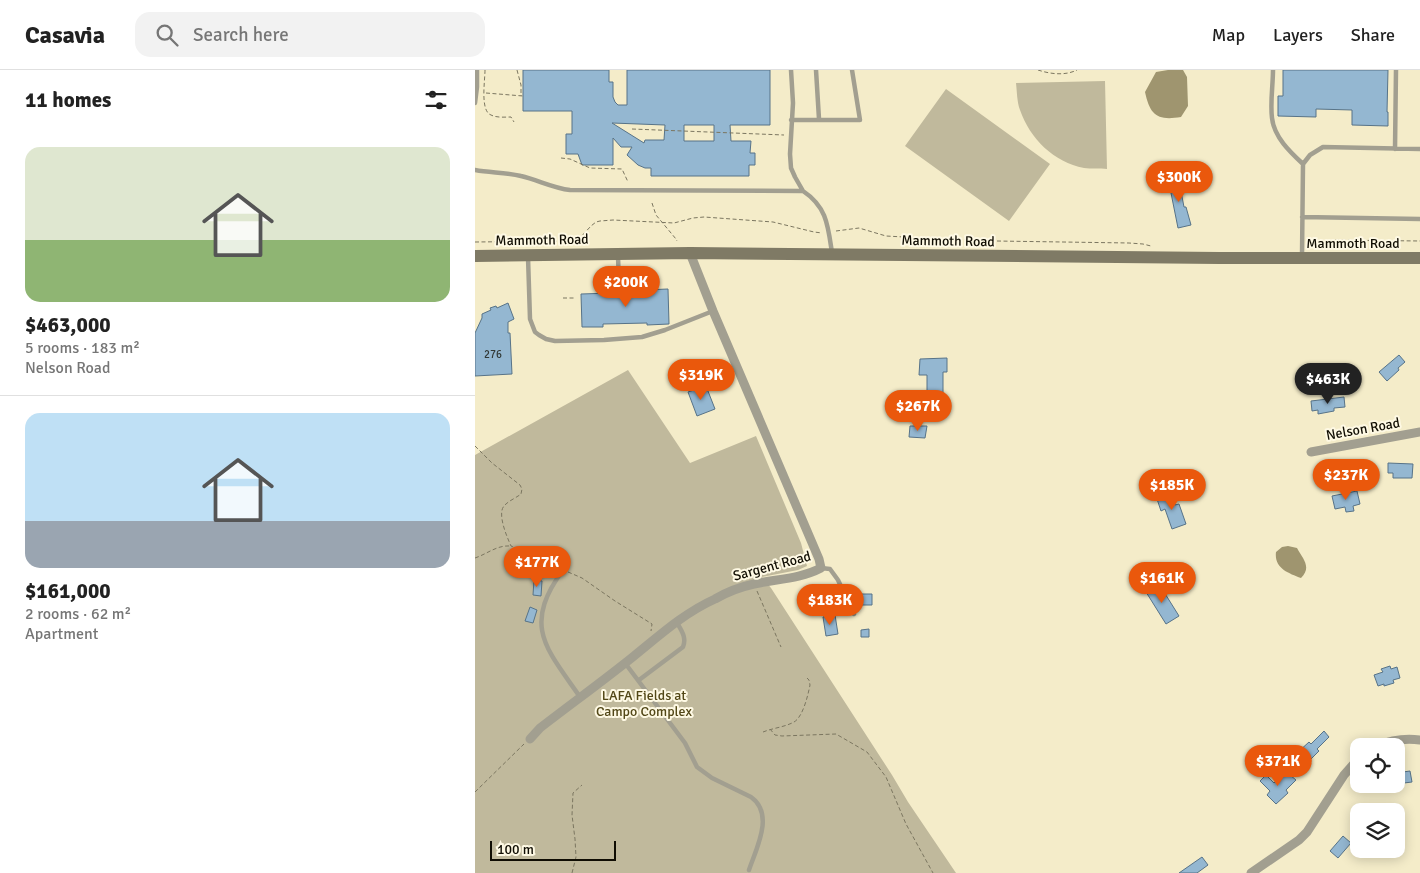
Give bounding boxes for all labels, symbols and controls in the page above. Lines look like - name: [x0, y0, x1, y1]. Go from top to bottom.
- search box: [135, 12, 485, 57]
- text: Casavia: [25, 20, 105, 50]
- icon: search: [153, 21, 181, 49]
- text: Search here: [193, 23, 289, 47]
- text: Map: [1212, 24, 1245, 46]
- text: Layers: [1273, 24, 1323, 46]
- text: Share: [1351, 24, 1395, 46]
- icon: filters: [422, 86, 450, 114]
- text: 11 homes: [25, 87, 111, 113]
- pin: $300K: [1144, 160, 1214, 203]
- text: $300K: [1157, 167, 1201, 187]
- icon: home: [193, 180, 283, 270]
- street label: Mammoth Road: [495, 231, 589, 249]
- street label: Mammoth Road: [901, 232, 995, 250]
- street label: Mammoth Road: [1306, 235, 1400, 252]
- pin: $200K: [591, 266, 661, 308]
- text: $200K: [604, 272, 648, 292]
- text: $463,000: [25, 312, 111, 338]
- text: 5 rooms · 183 m²: [25, 338, 140, 358]
- house number: 276: [484, 348, 502, 361]
- text: Nelson Road: [25, 358, 110, 378]
- pin: $319K: [666, 358, 736, 401]
- pin: $463K: [1293, 362, 1363, 405]
- text: $319K: [679, 365, 723, 385]
- text: $463K: [1306, 369, 1350, 389]
- pin: $267K: [883, 390, 953, 432]
- text: $267K: [896, 396, 940, 416]
- street label: Nelson Road: [1325, 414, 1401, 444]
- icon: home: [193, 445, 283, 535]
- pin: $237K: [1311, 458, 1381, 501]
- text: $237K: [1324, 465, 1368, 485]
- pin: $185K: [1137, 468, 1207, 511]
- text: $185K: [1150, 475, 1194, 495]
- pin: $177K: [502, 546, 572, 588]
- street label: Sargent Road: [731, 547, 813, 585]
- text: $177K: [515, 552, 559, 572]
- pin: $161K: [1127, 562, 1197, 604]
- text: $161K: [1140, 568, 1184, 588]
- text: $161,000: [25, 578, 111, 604]
- pin: $183K: [795, 584, 865, 626]
- text: $183K: [808, 590, 852, 610]
- text: 2 rooms · 62 m²: [25, 604, 131, 624]
- text: Apartment: [25, 624, 98, 644]
- park label: LAFA Fields at Campo Complex: [596, 687, 693, 720]
- map controls: [1350, 738, 1405, 858]
- button: locate: [1350, 738, 1405, 793]
- pin: $371K: [1243, 744, 1313, 787]
- text: $371K: [1256, 751, 1300, 771]
- button: layers: [1350, 803, 1405, 858]
- scale bar: [490, 838, 616, 861]
- text: 100 m: [497, 841, 534, 858]

